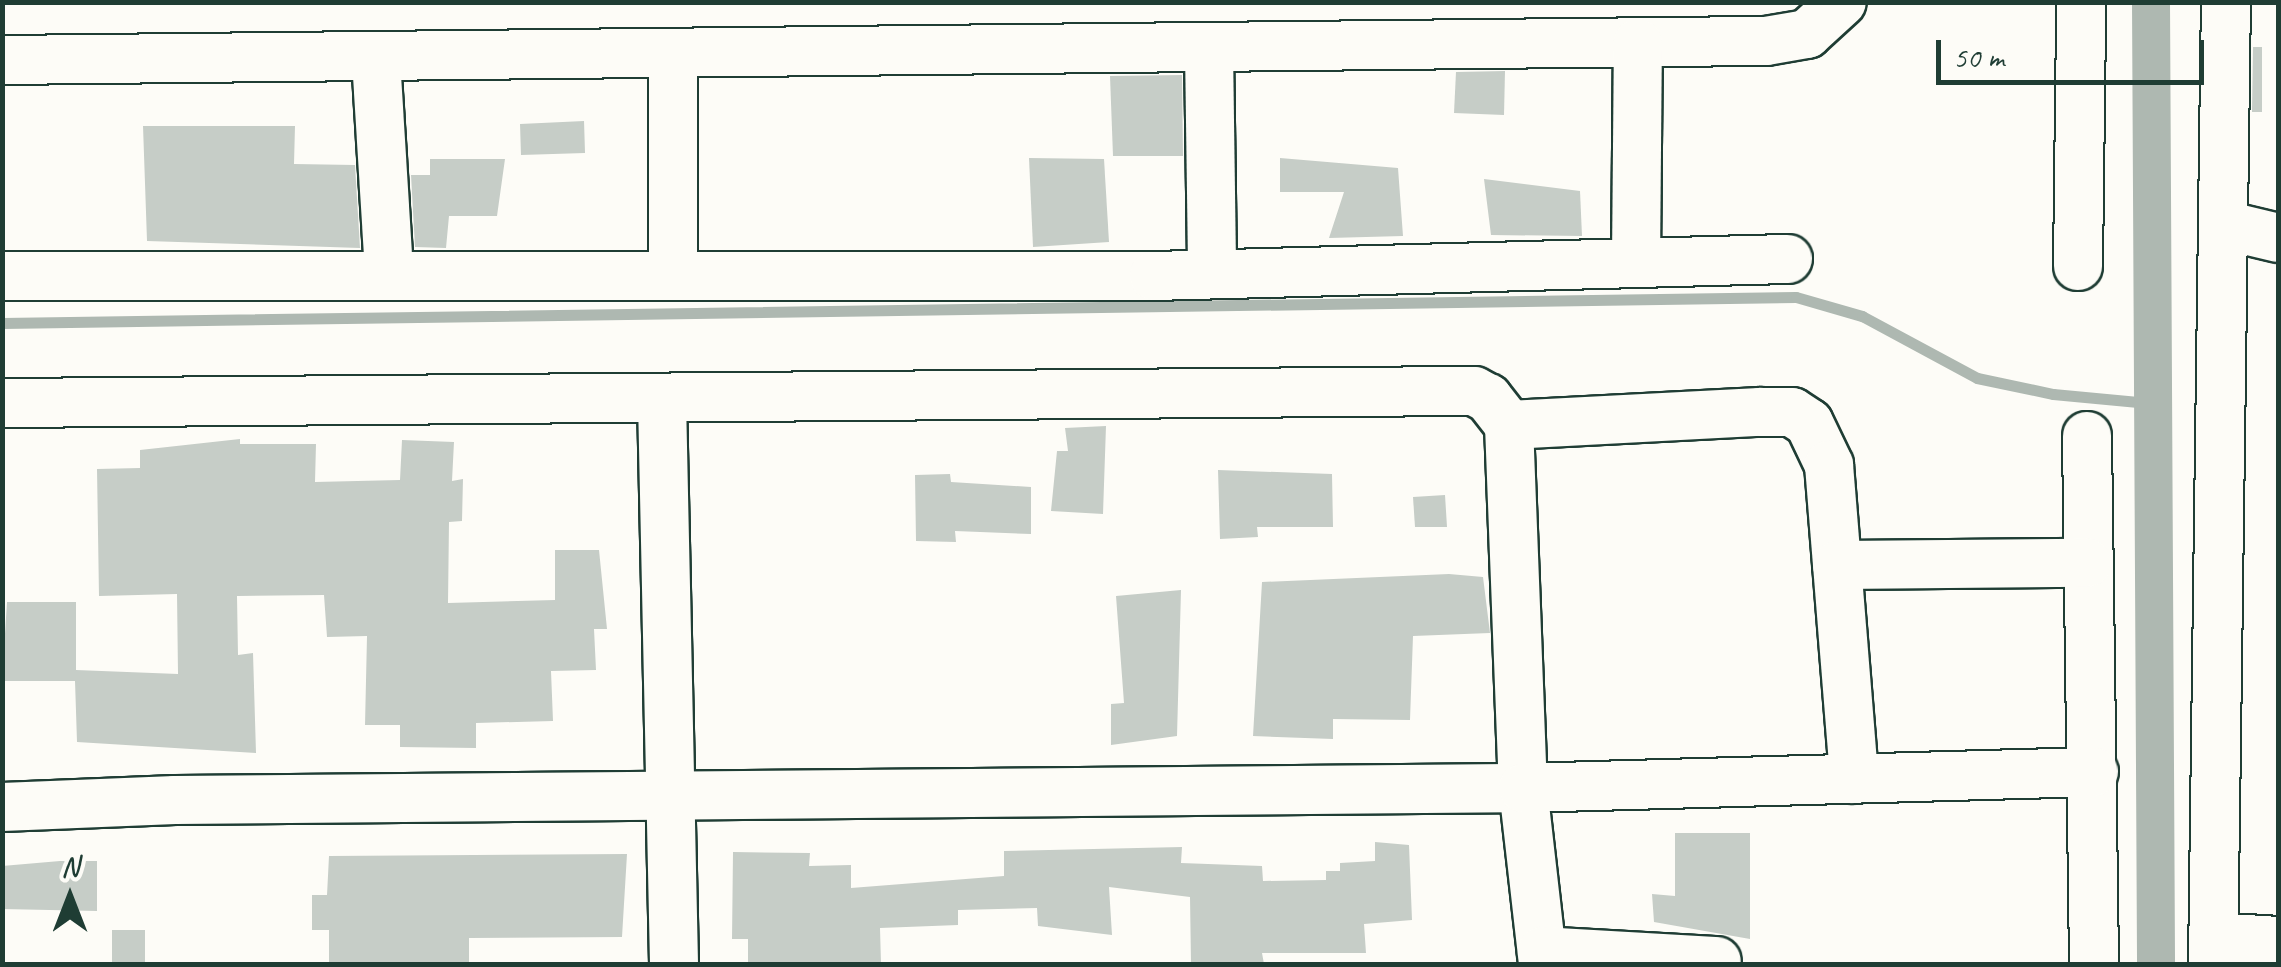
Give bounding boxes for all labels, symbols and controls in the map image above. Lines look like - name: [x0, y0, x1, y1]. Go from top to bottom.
- scale bar: [1941, 20, 2208, 82]
- text: 50 m: [1953, 38, 2004, 76]
- north arrow: [20, 847, 120, 947]
- text: N: [61, 849, 79, 884]

